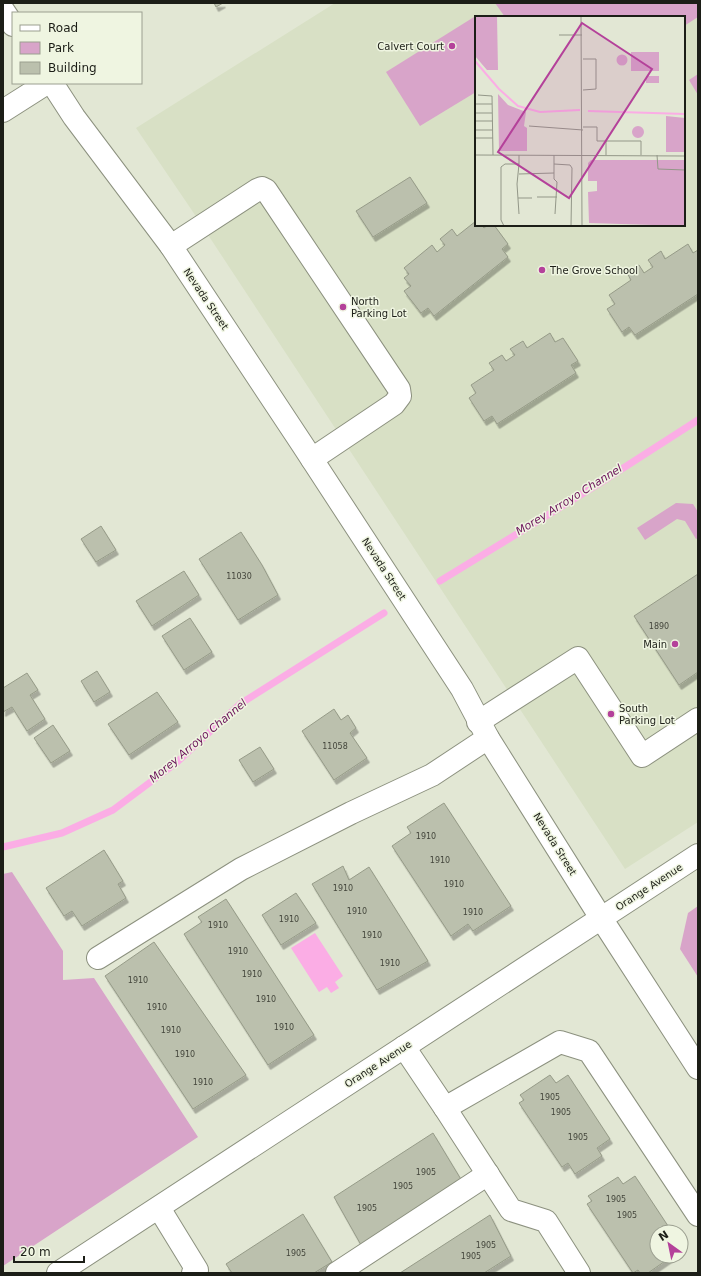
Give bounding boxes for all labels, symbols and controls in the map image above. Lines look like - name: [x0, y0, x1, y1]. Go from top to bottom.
- legend: [12, 12, 142, 84]
- inset map: [475, 16, 685, 226]
- text: Road: [48, 21, 78, 35]
- text: Park: [48, 41, 74, 55]
- place label: Calvert Court: [377, 41, 444, 52]
- marker: Calvert Court: [447, 41, 457, 51]
- text: Building: [48, 61, 97, 75]
- marker: The Grove School: [537, 265, 547, 275]
- place label: The Grove School: [549, 265, 638, 276]
- street label: Nevada Street: [181, 266, 231, 332]
- place label: North Parking Lot: [351, 296, 407, 319]
- marker: North Parking Lot: [338, 302, 348, 312]
- water label: Morey Arroyo Channel: [514, 462, 624, 538]
- street label: Nevada Street: [360, 536, 408, 602]
- house number: 11030: [226, 572, 252, 581]
- house number: 1890: [649, 622, 669, 631]
- place label: Main: [643, 639, 667, 650]
- marker: Main: [670, 639, 680, 649]
- water label: Morey Arroyo Channel: [147, 697, 249, 785]
- place label: South Parking Lot: [619, 703, 675, 726]
- marker: South Parking Lot: [606, 709, 616, 719]
- house number: 11058: [322, 742, 348, 751]
- street label: Nevada Street: [531, 811, 579, 877]
- house number: 1910: [416, 832, 436, 841]
- house number: 1910: [430, 856, 450, 865]
- street label: Orange Avenue: [614, 861, 684, 913]
- house number: 1910: [444, 880, 464, 889]
- house number: 1910: [333, 884, 353, 893]
- house number: 1910: [347, 907, 367, 916]
- house number: 1910: [463, 908, 483, 917]
- house number: 1910: [279, 915, 299, 924]
- house number: 1910: [208, 921, 228, 930]
- house number: 1910: [362, 931, 382, 940]
- house number: 1910: [228, 947, 248, 956]
- house number: 1910: [380, 959, 400, 968]
- house number: 1910: [242, 970, 262, 979]
- house number: 1910: [128, 976, 148, 985]
- house number: 1910: [256, 995, 276, 1004]
- house number: 1910: [147, 1003, 167, 1012]
- house number: 1910: [274, 1023, 294, 1032]
- house number: 1910: [161, 1026, 181, 1035]
- street label: Orange Avenue: [343, 1038, 413, 1090]
- house number: 1910: [175, 1050, 195, 1059]
- house number: 1910: [193, 1078, 213, 1087]
- house number: 1905: [540, 1093, 560, 1102]
- house number: 1905: [551, 1108, 571, 1117]
- house number: 1905: [568, 1133, 588, 1142]
- house number: 1905: [416, 1168, 436, 1177]
- house number: 1905: [393, 1182, 413, 1191]
- house number: 1905: [606, 1195, 626, 1204]
- house number: 1905: [357, 1204, 377, 1213]
- house number: 1905: [617, 1211, 637, 1220]
- north arrow: [649, 1224, 689, 1264]
- text: N: [656, 1228, 671, 1244]
- scale bar: [14, 1238, 84, 1264]
- house number: 1905: [476, 1241, 496, 1250]
- text: 20 m: [20, 1245, 51, 1259]
- house number: 1905: [286, 1249, 306, 1258]
- house number: 1905: [461, 1252, 481, 1261]

